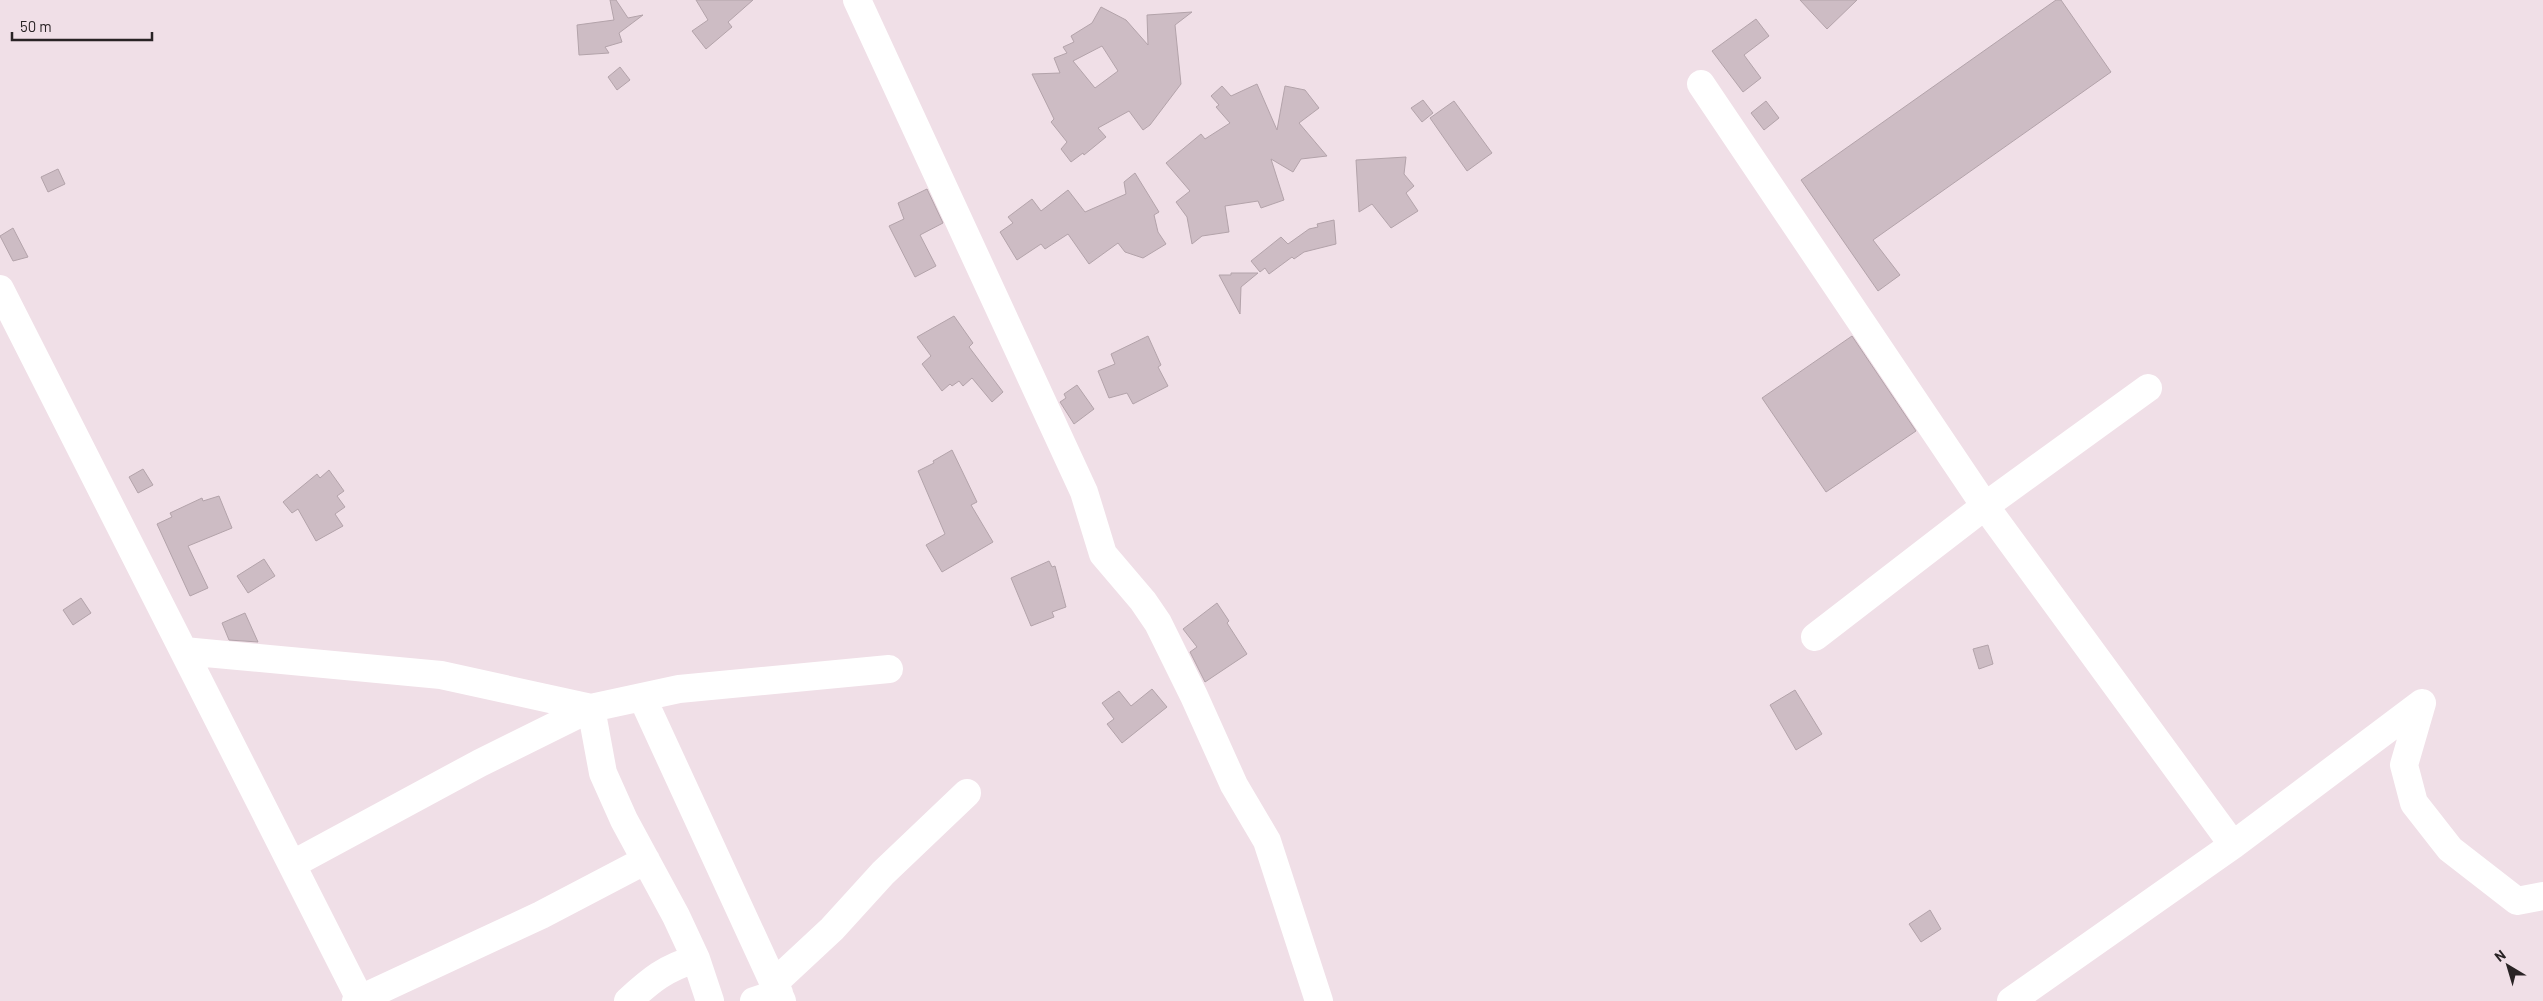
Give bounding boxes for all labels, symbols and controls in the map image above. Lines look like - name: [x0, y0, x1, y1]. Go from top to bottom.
- scale bar: [12, 10, 152, 42]
- text: 50 m: [20, 17, 52, 35]
- north arrow: [2483, 941, 2533, 991]
- text: N: [2491, 946, 2509, 965]

